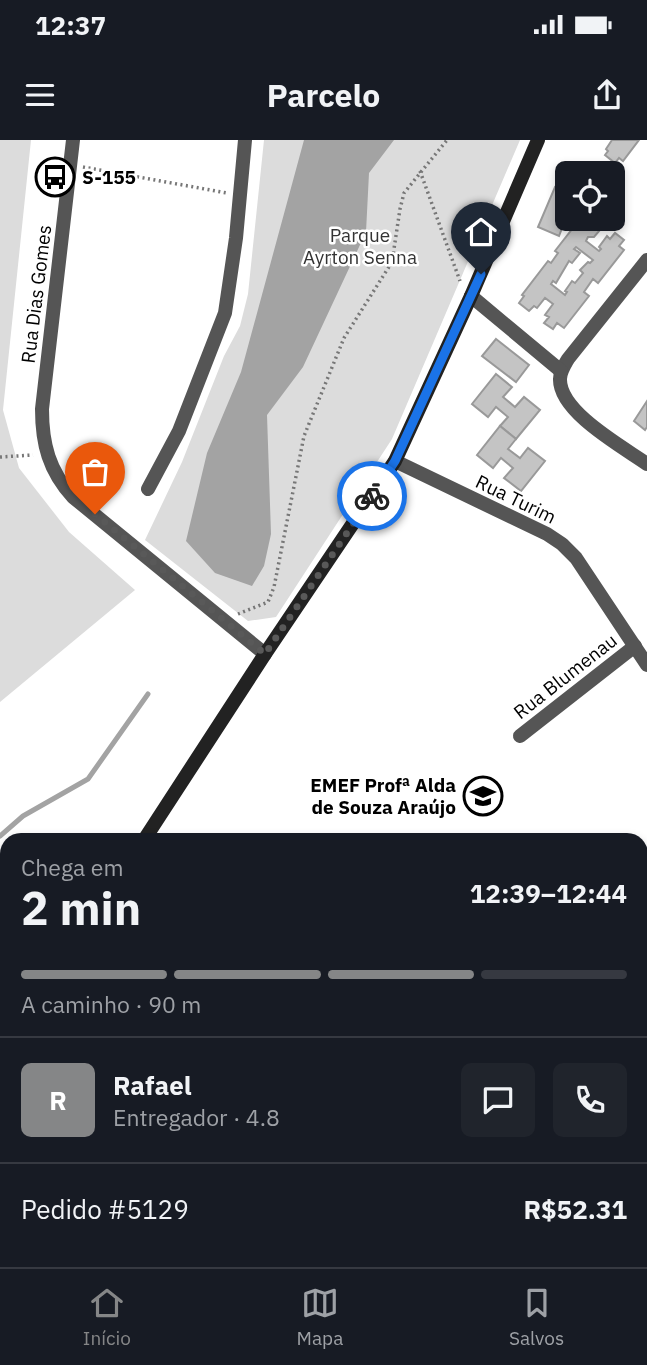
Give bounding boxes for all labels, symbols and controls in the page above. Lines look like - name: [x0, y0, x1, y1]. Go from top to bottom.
- text: 12:37: [35, 8, 106, 42]
- text: Parcelo: [267, 74, 380, 116]
- icon: menu: [21, 76, 59, 114]
- icon: share: [588, 76, 626, 114]
- bus stop icon: S-155: [34, 156, 76, 198]
- map controls: [555, 161, 625, 231]
- button: locate: [555, 161, 625, 231]
- place label: S-155: [82, 165, 136, 189]
- pin: [451, 202, 511, 274]
- icon: home: [462, 213, 500, 251]
- park label: Parque Ayrton Senna: [303, 223, 417, 269]
- street label: Rua Dias Gomes: [16, 224, 56, 364]
- pin: [65, 442, 125, 514]
- icon: bag: [76, 453, 114, 491]
- courier: [337, 461, 407, 531]
- street label: Rua Turim: [472, 469, 560, 529]
- icon: bike: [353, 477, 391, 515]
- street label: Rua Blumenau: [508, 628, 622, 724]
- place label: EMEF Profª Alda de Souza Araújo: [310, 773, 456, 819]
- school or university icon: EMEF Profª Alda de Souza Araújo: [462, 775, 504, 817]
- text: Chega em: [21, 852, 123, 882]
- text: 12:39–12:44: [470, 876, 627, 910]
- text: 2 min: [21, 878, 141, 938]
- text: A caminho · 90 m: [21, 989, 201, 1019]
- button: chat: [461, 1063, 535, 1137]
- button: phone: [553, 1063, 627, 1137]
- text: Rafael: [113, 1068, 192, 1102]
- text: R: [49, 1083, 67, 1117]
- text: Entregador · 4.8: [113, 1102, 280, 1132]
- text: Pedido #5129: [21, 1192, 189, 1226]
- text: R$52.31: [523, 1192, 627, 1226]
- tab: Início: [83, 1284, 131, 1350]
- tab: Mapa: [297, 1284, 343, 1350]
- tab: Salvos: [509, 1284, 564, 1350]

